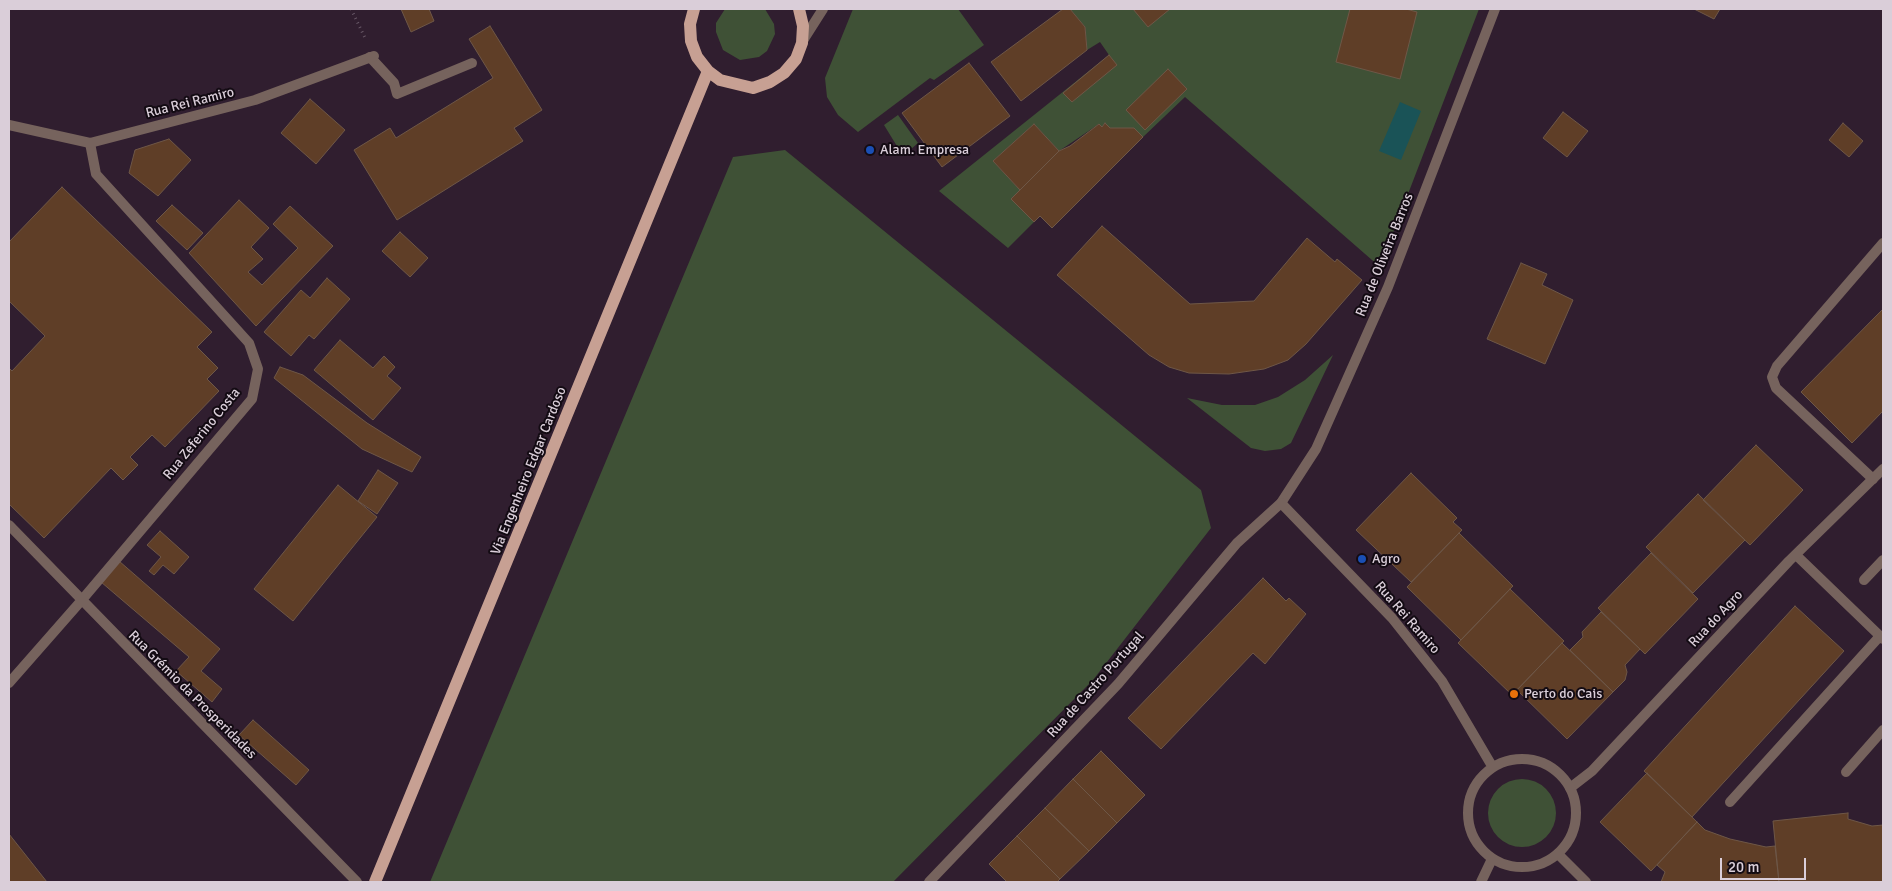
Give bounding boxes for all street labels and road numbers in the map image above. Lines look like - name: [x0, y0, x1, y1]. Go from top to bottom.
- street label: Rua Rei Ramiro: [144, 84, 236, 122]
- street label: Rua de Oliveira Barros: [1353, 191, 1417, 319]
- street label: Rua Zeferino Costa: [160, 385, 244, 483]
- street label: Via Engenheiro Edgar Cardoso: [488, 385, 570, 557]
- street label: Rua Rei Ramiro: [1371, 578, 1443, 658]
- street label: Rua do Agro: [1685, 587, 1747, 651]
- street label: Rua Grémio da Prosperidades: [124, 627, 260, 763]
- street label: Rua de Castro Portugal: [1044, 629, 1148, 741]

